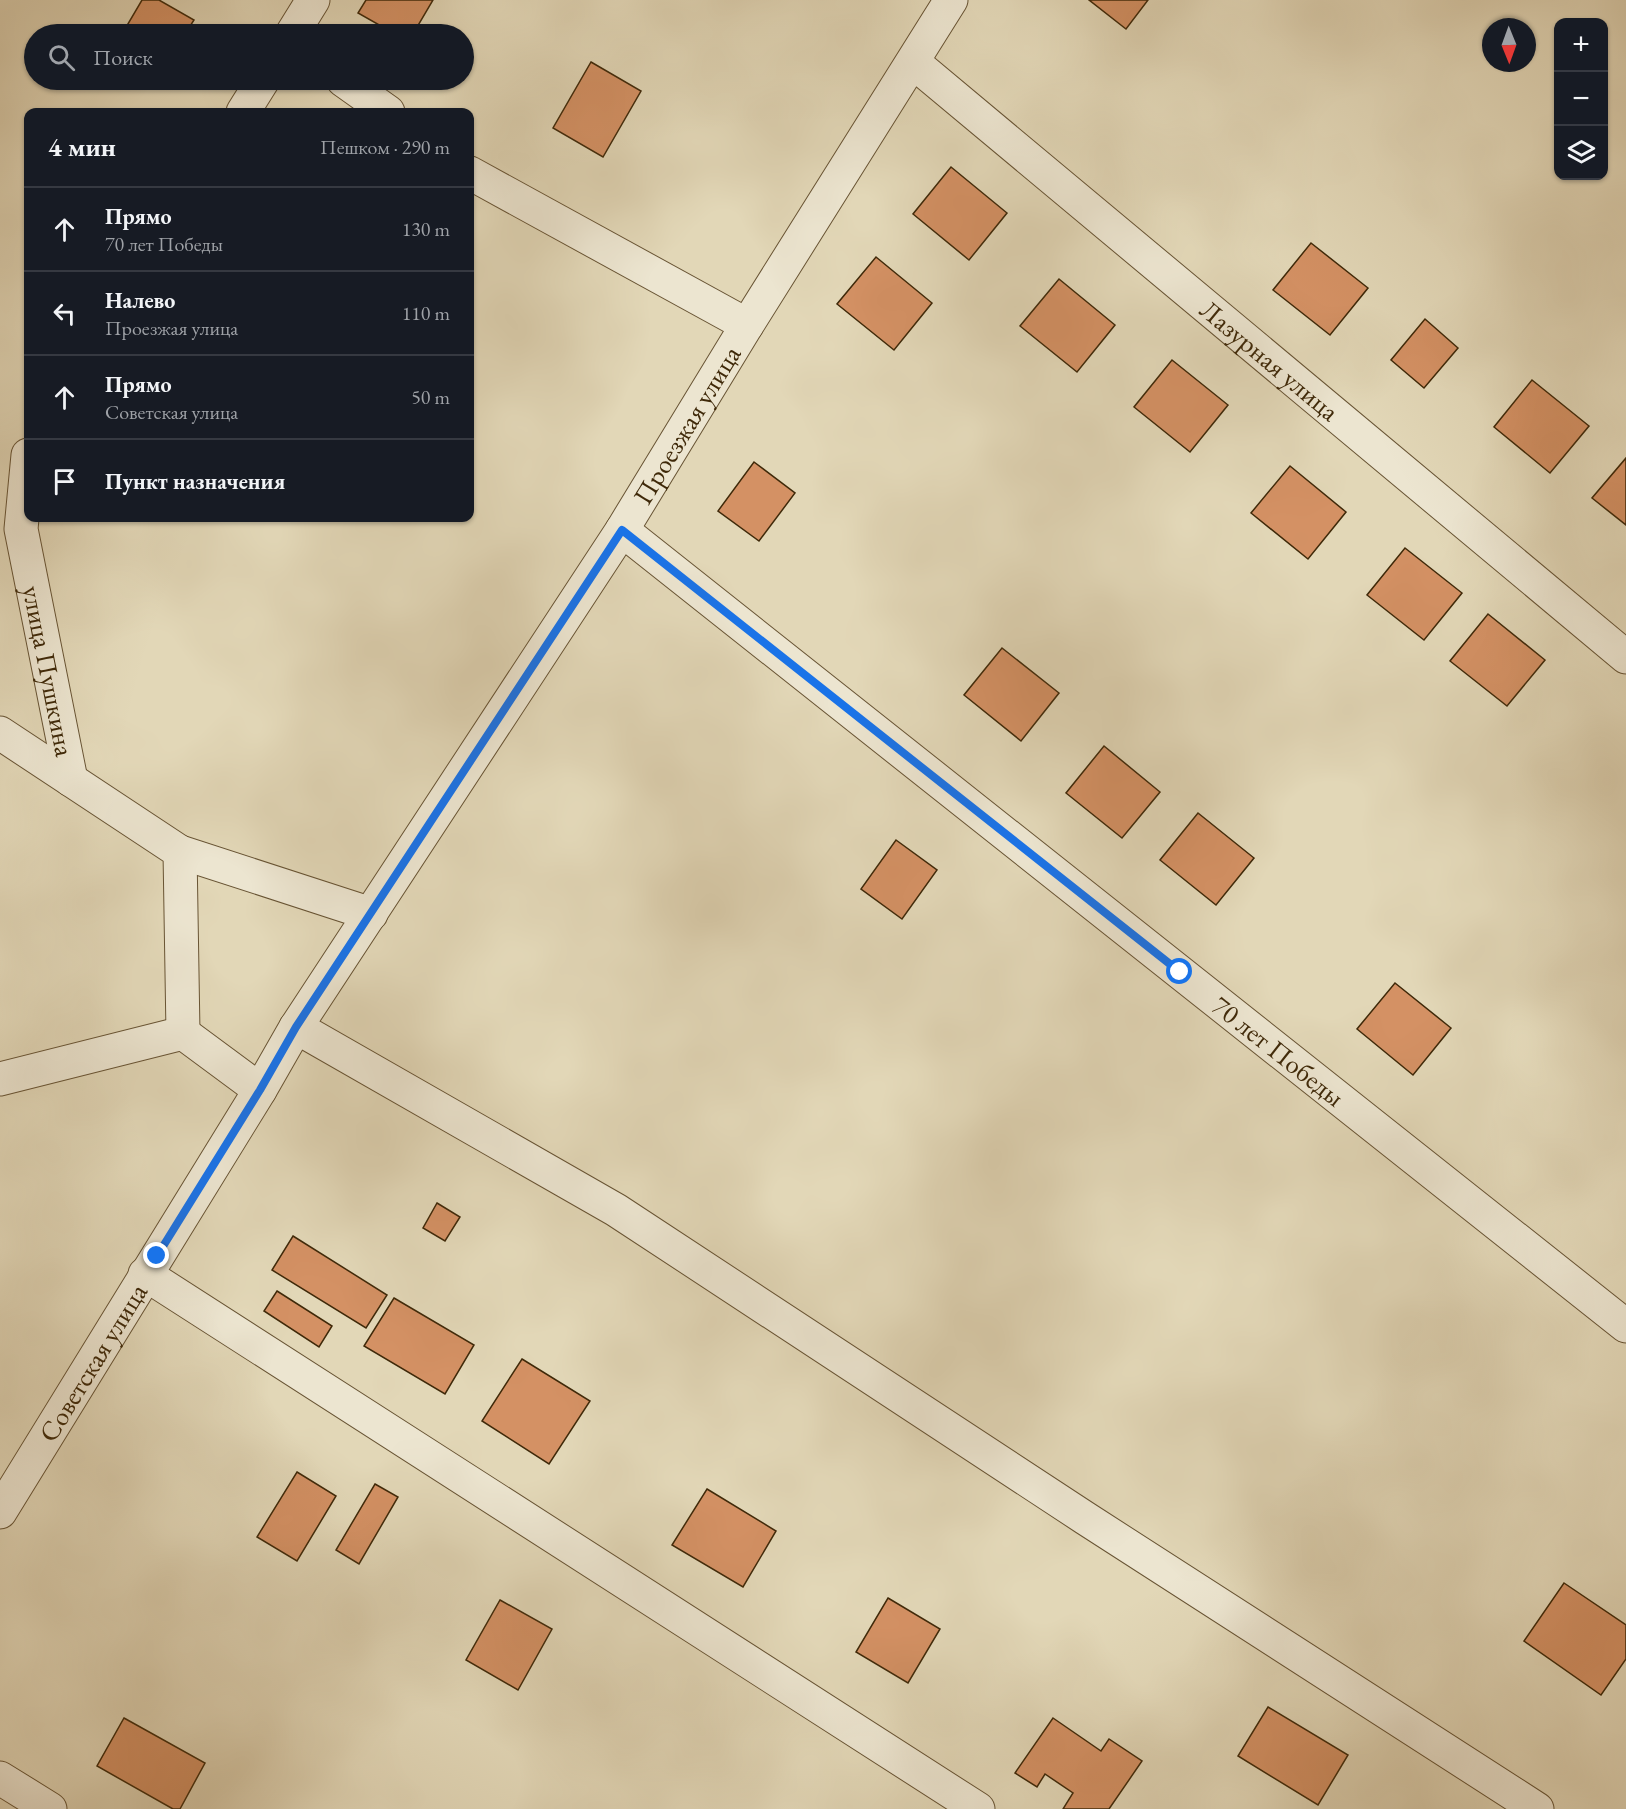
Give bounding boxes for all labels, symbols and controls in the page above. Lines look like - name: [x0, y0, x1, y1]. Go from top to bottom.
- north arrow: [1482, 18, 1536, 72]
- map controls: [1554, 18, 1608, 180]
- button: +: [1554, 18, 1608, 72]
- search box: [24, 24, 474, 90]
- icon: search: [45, 41, 78, 74]
- text: Поиск: [93, 43, 153, 72]
- button: −: [1554, 72, 1608, 126]
- button: layers: [1554, 126, 1608, 180]
- text: 4 мин: [48, 130, 116, 164]
- text: Пешком · 290 m: [320, 134, 450, 160]
- text: Прямо: [105, 202, 172, 231]
- icon: ahead: [48, 213, 81, 246]
- text: 130 m: [402, 216, 450, 242]
- text: 70 лет Победы: [105, 231, 223, 257]
- text: Налево: [105, 286, 175, 315]
- street label: Лазурная улица: [1193, 292, 1347, 428]
- icon: left: [48, 297, 81, 330]
- text: 110 m: [402, 300, 450, 326]
- text: Проезжая улица: [105, 315, 238, 341]
- street label: Проезжая улица: [624, 339, 748, 511]
- text: Прямо: [105, 370, 172, 399]
- icon: ahead: [48, 381, 81, 414]
- text: 50 m: [411, 384, 450, 410]
- text: Советская улица: [105, 399, 238, 425]
- icon: arrive: [48, 465, 81, 498]
- text: Пункт назначения: [105, 467, 285, 496]
- street label: улица Пушкина: [15, 582, 83, 760]
- route start: [1166, 958, 1192, 984]
- street label: 70 лет Победы: [1205, 987, 1352, 1114]
- route end: [143, 1242, 169, 1268]
- street label: Советская улица: [30, 1276, 155, 1448]

